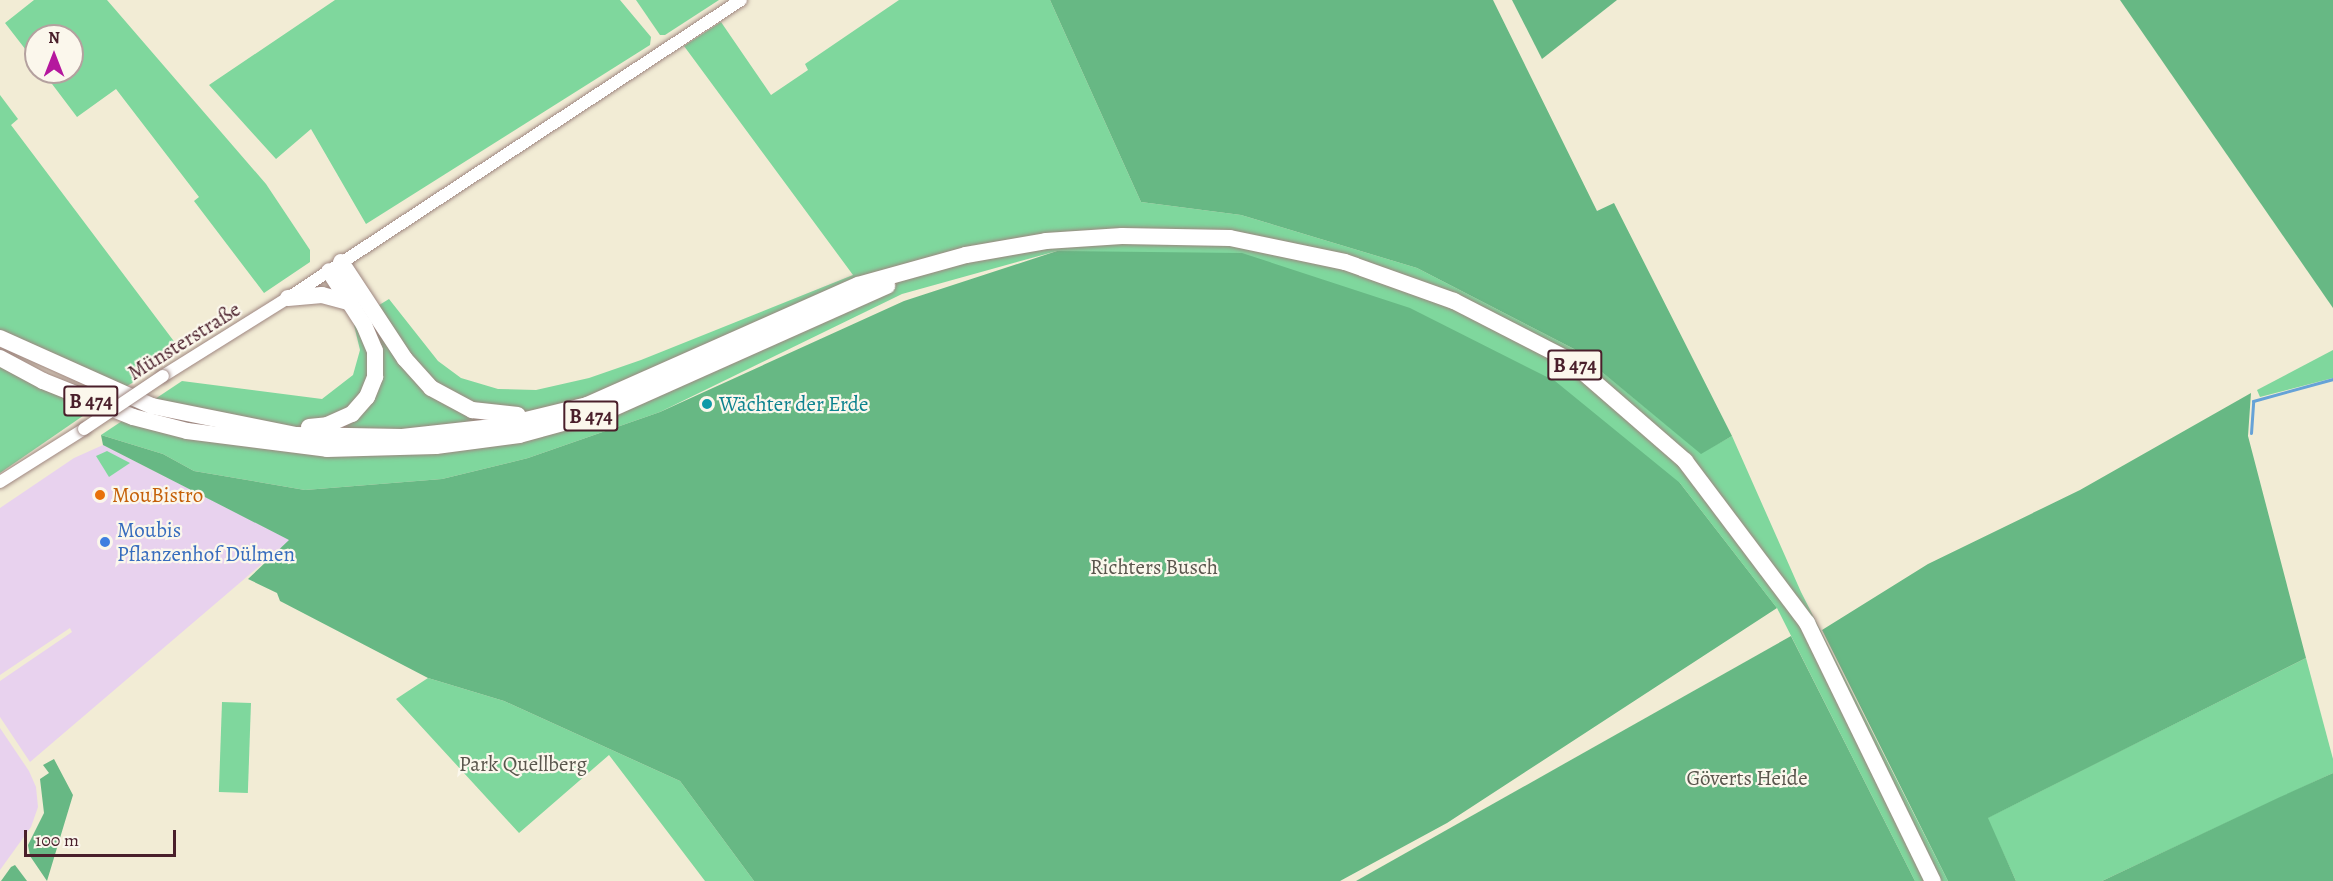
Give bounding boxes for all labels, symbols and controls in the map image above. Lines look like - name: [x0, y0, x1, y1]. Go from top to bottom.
- north arrow: [24, 24, 84, 84]
- text: N: [48, 27, 60, 49]
- street label: Münsterstraße: [123, 296, 245, 386]
- road number: B 474: [1546, 348, 1604, 382]
- road number: B 474: [62, 384, 119, 418]
- place label: Wächter der Erde: [719, 391, 869, 417]
- marker: Wächter der Erde: [700, 397, 714, 411]
- road number: B 474: [562, 399, 620, 433]
- place label: MouBistro: [112, 482, 203, 508]
- marker: MouBistro: [93, 488, 107, 502]
- place label: Moubis Pflanzenhof Dülmen: [117, 517, 295, 567]
- marker: Moubis Pflanzenhof Dülmen: [98, 535, 112, 549]
- park label: Richters Busch: [1090, 554, 1218, 580]
- park label: Park Quellberg: [459, 751, 587, 777]
- park label: Göverts Heide: [1686, 765, 1808, 791]
- scale bar: [27, 818, 178, 856]
- text: 100 m: [35, 828, 79, 852]

